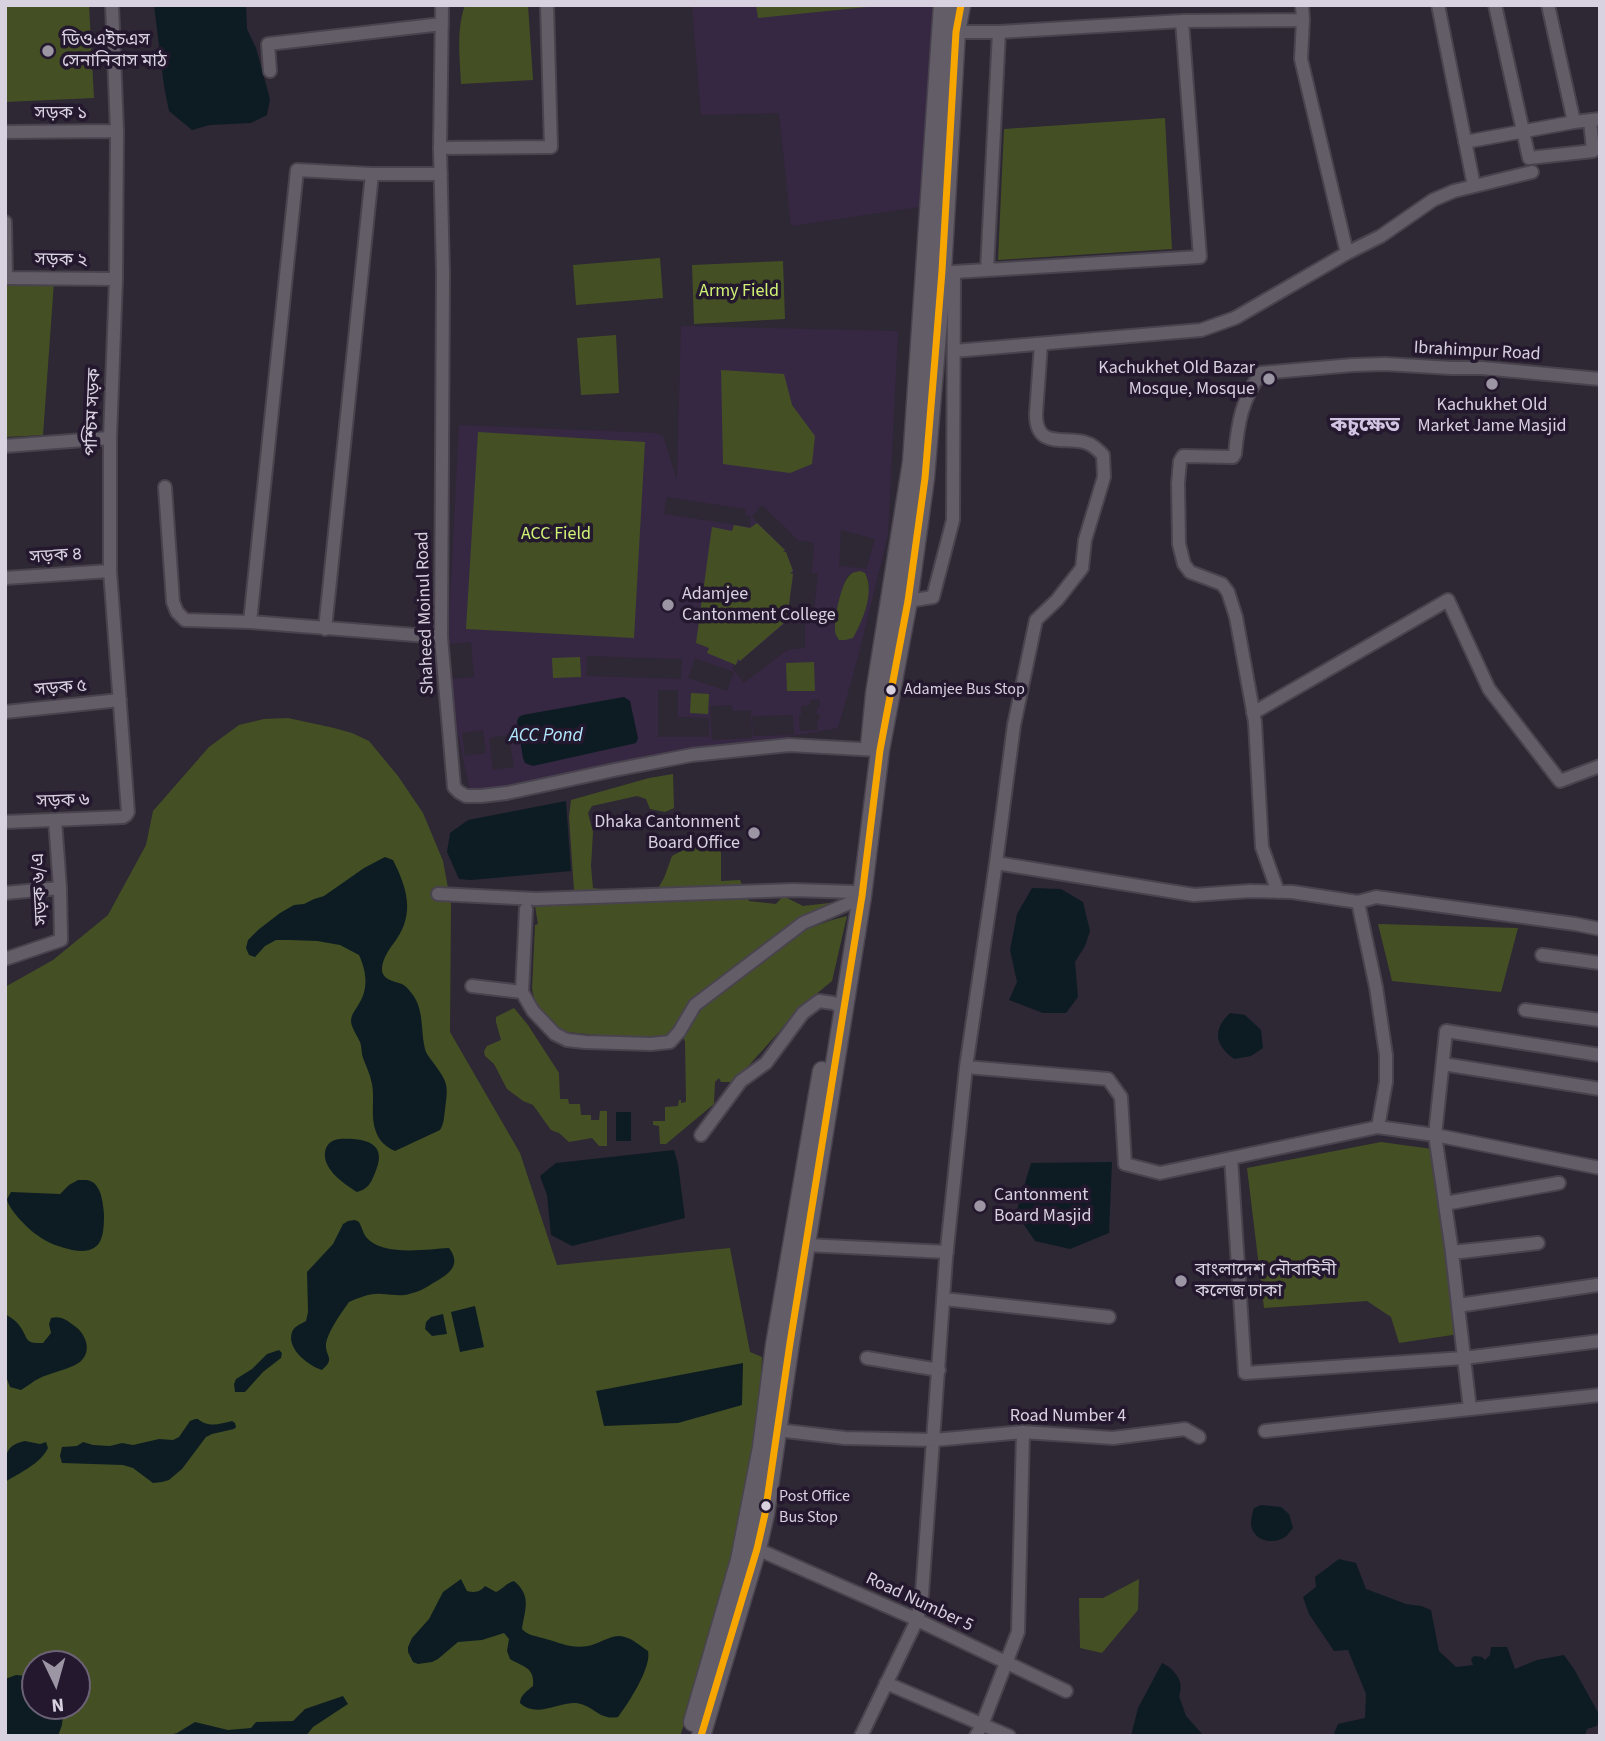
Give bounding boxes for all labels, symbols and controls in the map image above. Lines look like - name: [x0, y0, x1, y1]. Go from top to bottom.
- place label: ডিওএইচএস সেনানিবাস মাঠ: [62, 30, 167, 72]
- marker: ডিওএইচএস সেনানিবাস মাঠ: [40, 43, 56, 59]
- street label: সড়ক ১: [35, 103, 87, 125]
- street label: সড়ক ২: [34, 250, 88, 272]
- park label: Army Field: [699, 281, 779, 303]
- street label: Ibrahimpur Road: [1413, 338, 1541, 366]
- place label: Kachukhet Old Bazar Mosque, Mosque: [1098, 358, 1255, 400]
- street label: পশ্চিম সড়ক: [82, 368, 106, 456]
- marker: Kachukhet Old Bazar Mosque, Mosque: [1261, 371, 1277, 387]
- marker: Kachukhet Old Market Jame Masjid: [1484, 376, 1500, 392]
- place label: Kachukhet Old Market Jame Masjid: [1417, 395, 1567, 438]
- district label: কচুক্ষেত: [1330, 413, 1400, 439]
- park label: ACC Field: [521, 524, 591, 546]
- street label: Shaheed Moinul Road: [412, 531, 440, 695]
- street label: সড়ক ৪: [29, 544, 83, 570]
- place label: Adamjee Cantonment College: [682, 584, 836, 626]
- marker: Adamjee Cantonment College: [660, 597, 676, 613]
- street label: সড়ক ৫: [34, 676, 88, 702]
- place label: Adamjee Bus Stop: [904, 680, 1025, 700]
- marker: Adamjee Bus Stop: [884, 683, 898, 697]
- water label: ACC Pond: [509, 726, 583, 748]
- street label: সড়ক ৬: [36, 790, 90, 814]
- place label: Dhaka Cantonment Board Office: [594, 812, 740, 854]
- marker: Dhaka Cantonment Board Office: [746, 825, 762, 841]
- street label: সড়ক ৬/এ: [28, 852, 54, 926]
- place label: Cantonment Board Masjid: [994, 1185, 1091, 1228]
- marker: Cantonment Board Masjid: [972, 1198, 988, 1214]
- place label: বাংলাদেশ নৌবাহিনী কলেজ ঢাকা: [1195, 1260, 1336, 1302]
- marker: বাংলাদেশ নৌবাহিনী কলেজ ঢাকা: [1173, 1273, 1189, 1289]
- street label: Road Number 4: [1010, 1406, 1126, 1428]
- place label: Post Office Bus Stop: [779, 1487, 850, 1525]
- marker: Post Office Bus Stop: [759, 1499, 773, 1513]
- street label: Road Number 5: [862, 1569, 976, 1637]
- north arrow: [21, 1650, 91, 1720]
- text: N: [50, 1690, 65, 1718]

